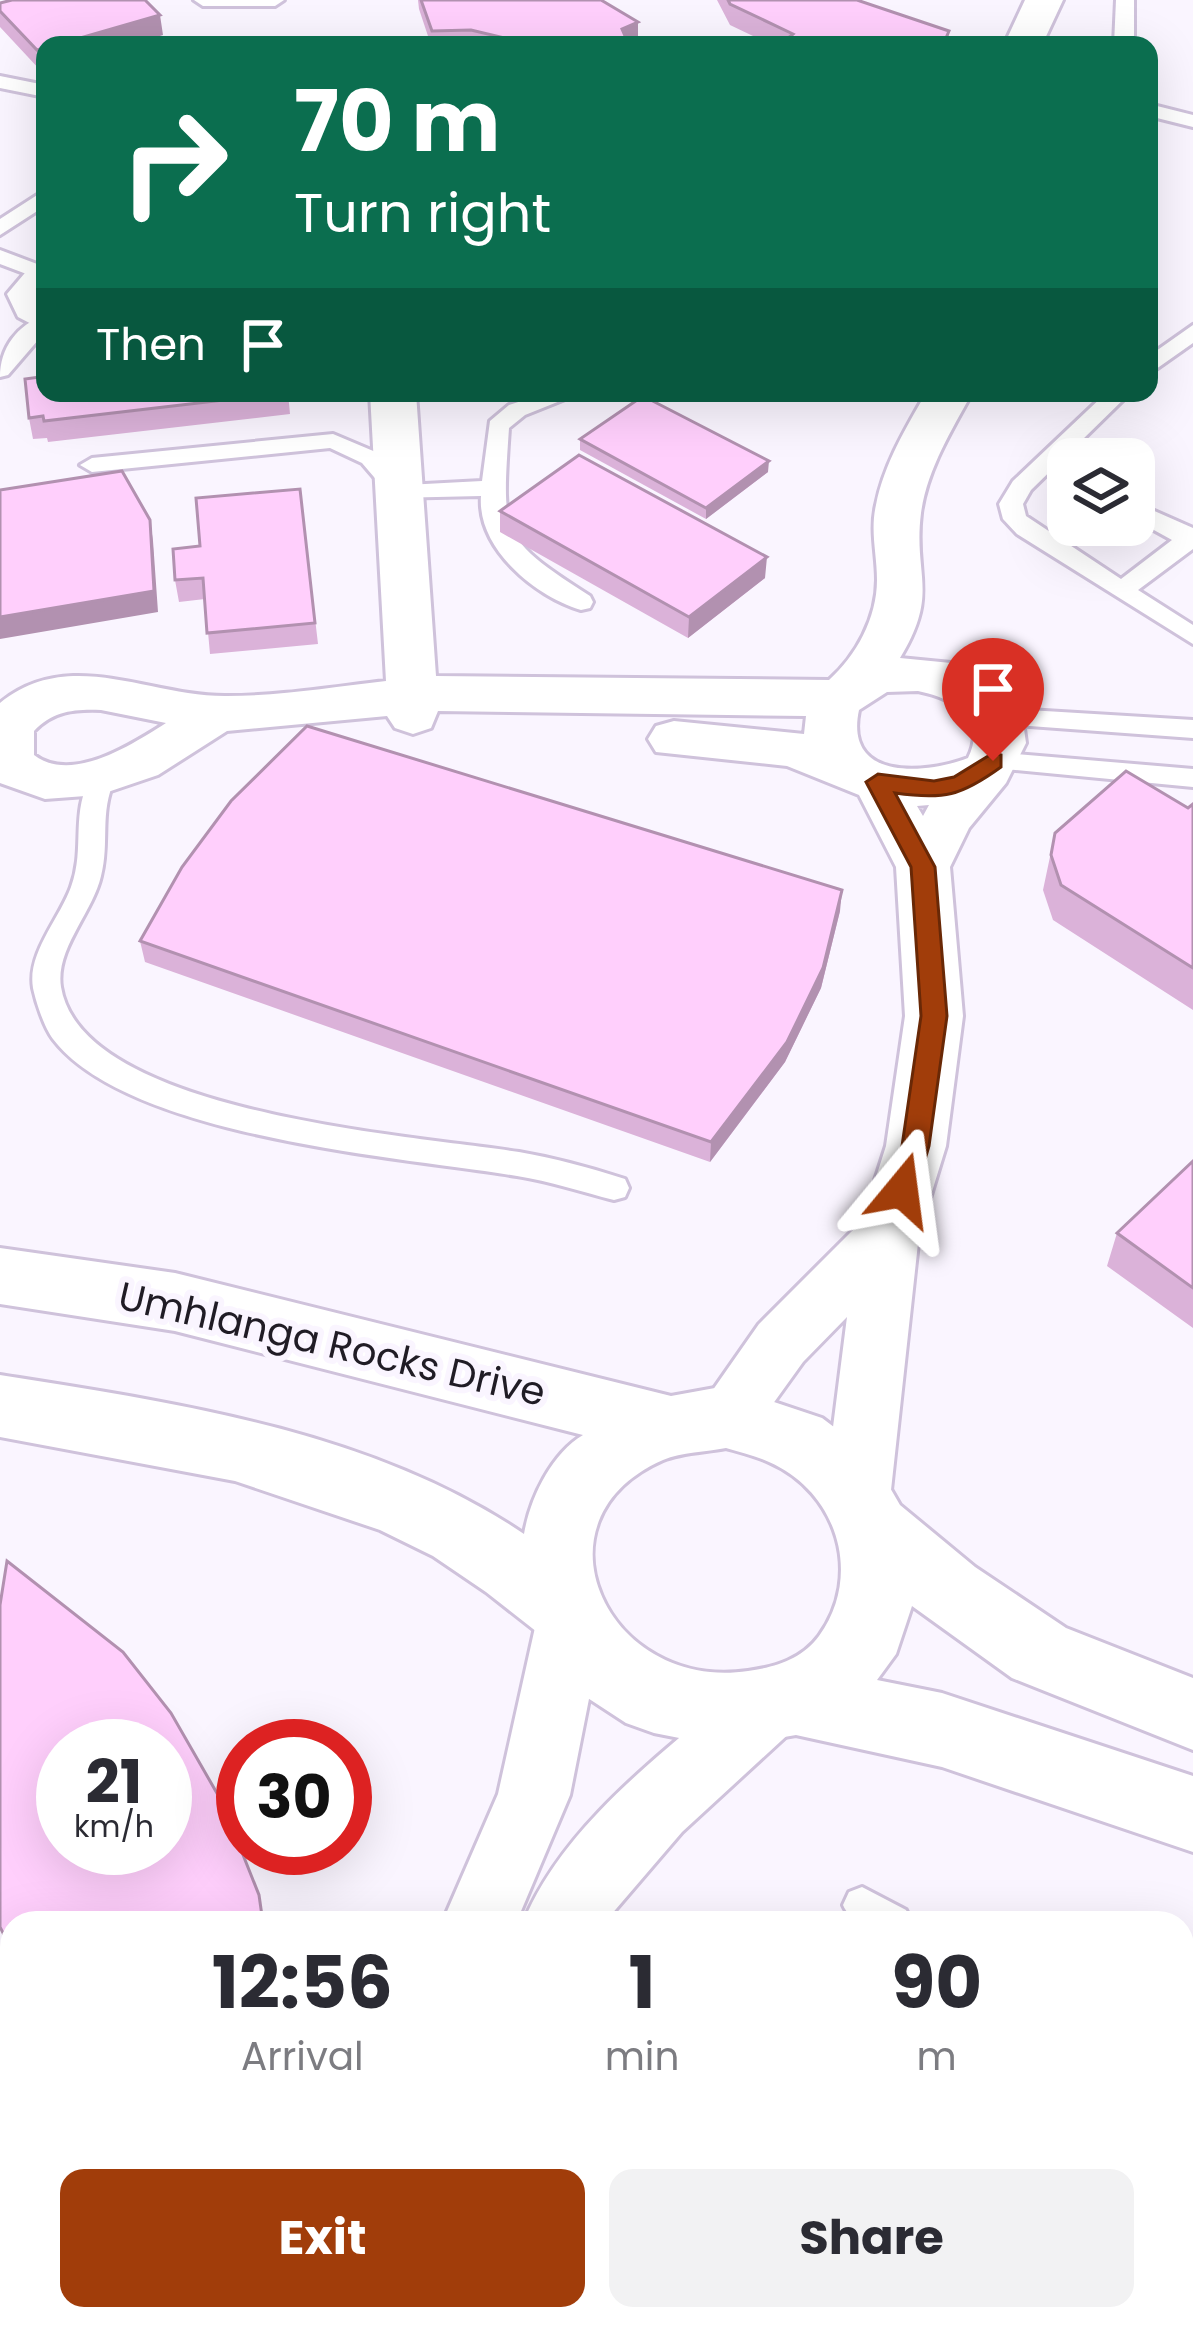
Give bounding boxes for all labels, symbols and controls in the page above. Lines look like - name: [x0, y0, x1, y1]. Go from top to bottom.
- text: 70 m: [294, 63, 500, 180]
- icon: right: [96, 84, 252, 240]
- text: Turn right: [294, 175, 551, 251]
- icon: arrive: [230, 312, 296, 378]
- text: Then: [96, 313, 206, 376]
- map controls: [1047, 438, 1155, 546]
- button: layers: [1047, 438, 1155, 546]
- pin: [942, 638, 1044, 761]
- icon: arrive: [960, 656, 1026, 722]
- position arrow: [839, 1127, 965, 1253]
- street label: Umhlanga Rocks Drive: [113, 1268, 551, 1420]
- speed limit sign: 30: [216, 1719, 372, 1875]
- text: 21: [86, 1740, 142, 1824]
- text: km/h: [74, 1805, 154, 1848]
- text: 12:56: [212, 1932, 393, 2033]
- text: 1: [628, 1932, 656, 2033]
- text: 90: [891, 1932, 982, 2033]
- text: Arrival: [241, 2029, 364, 2084]
- text: min: [605, 2029, 679, 2084]
- text: m: [917, 2029, 957, 2084]
- button: Exit: [60, 2169, 585, 2307]
- button: Share: [609, 2169, 1134, 2307]

